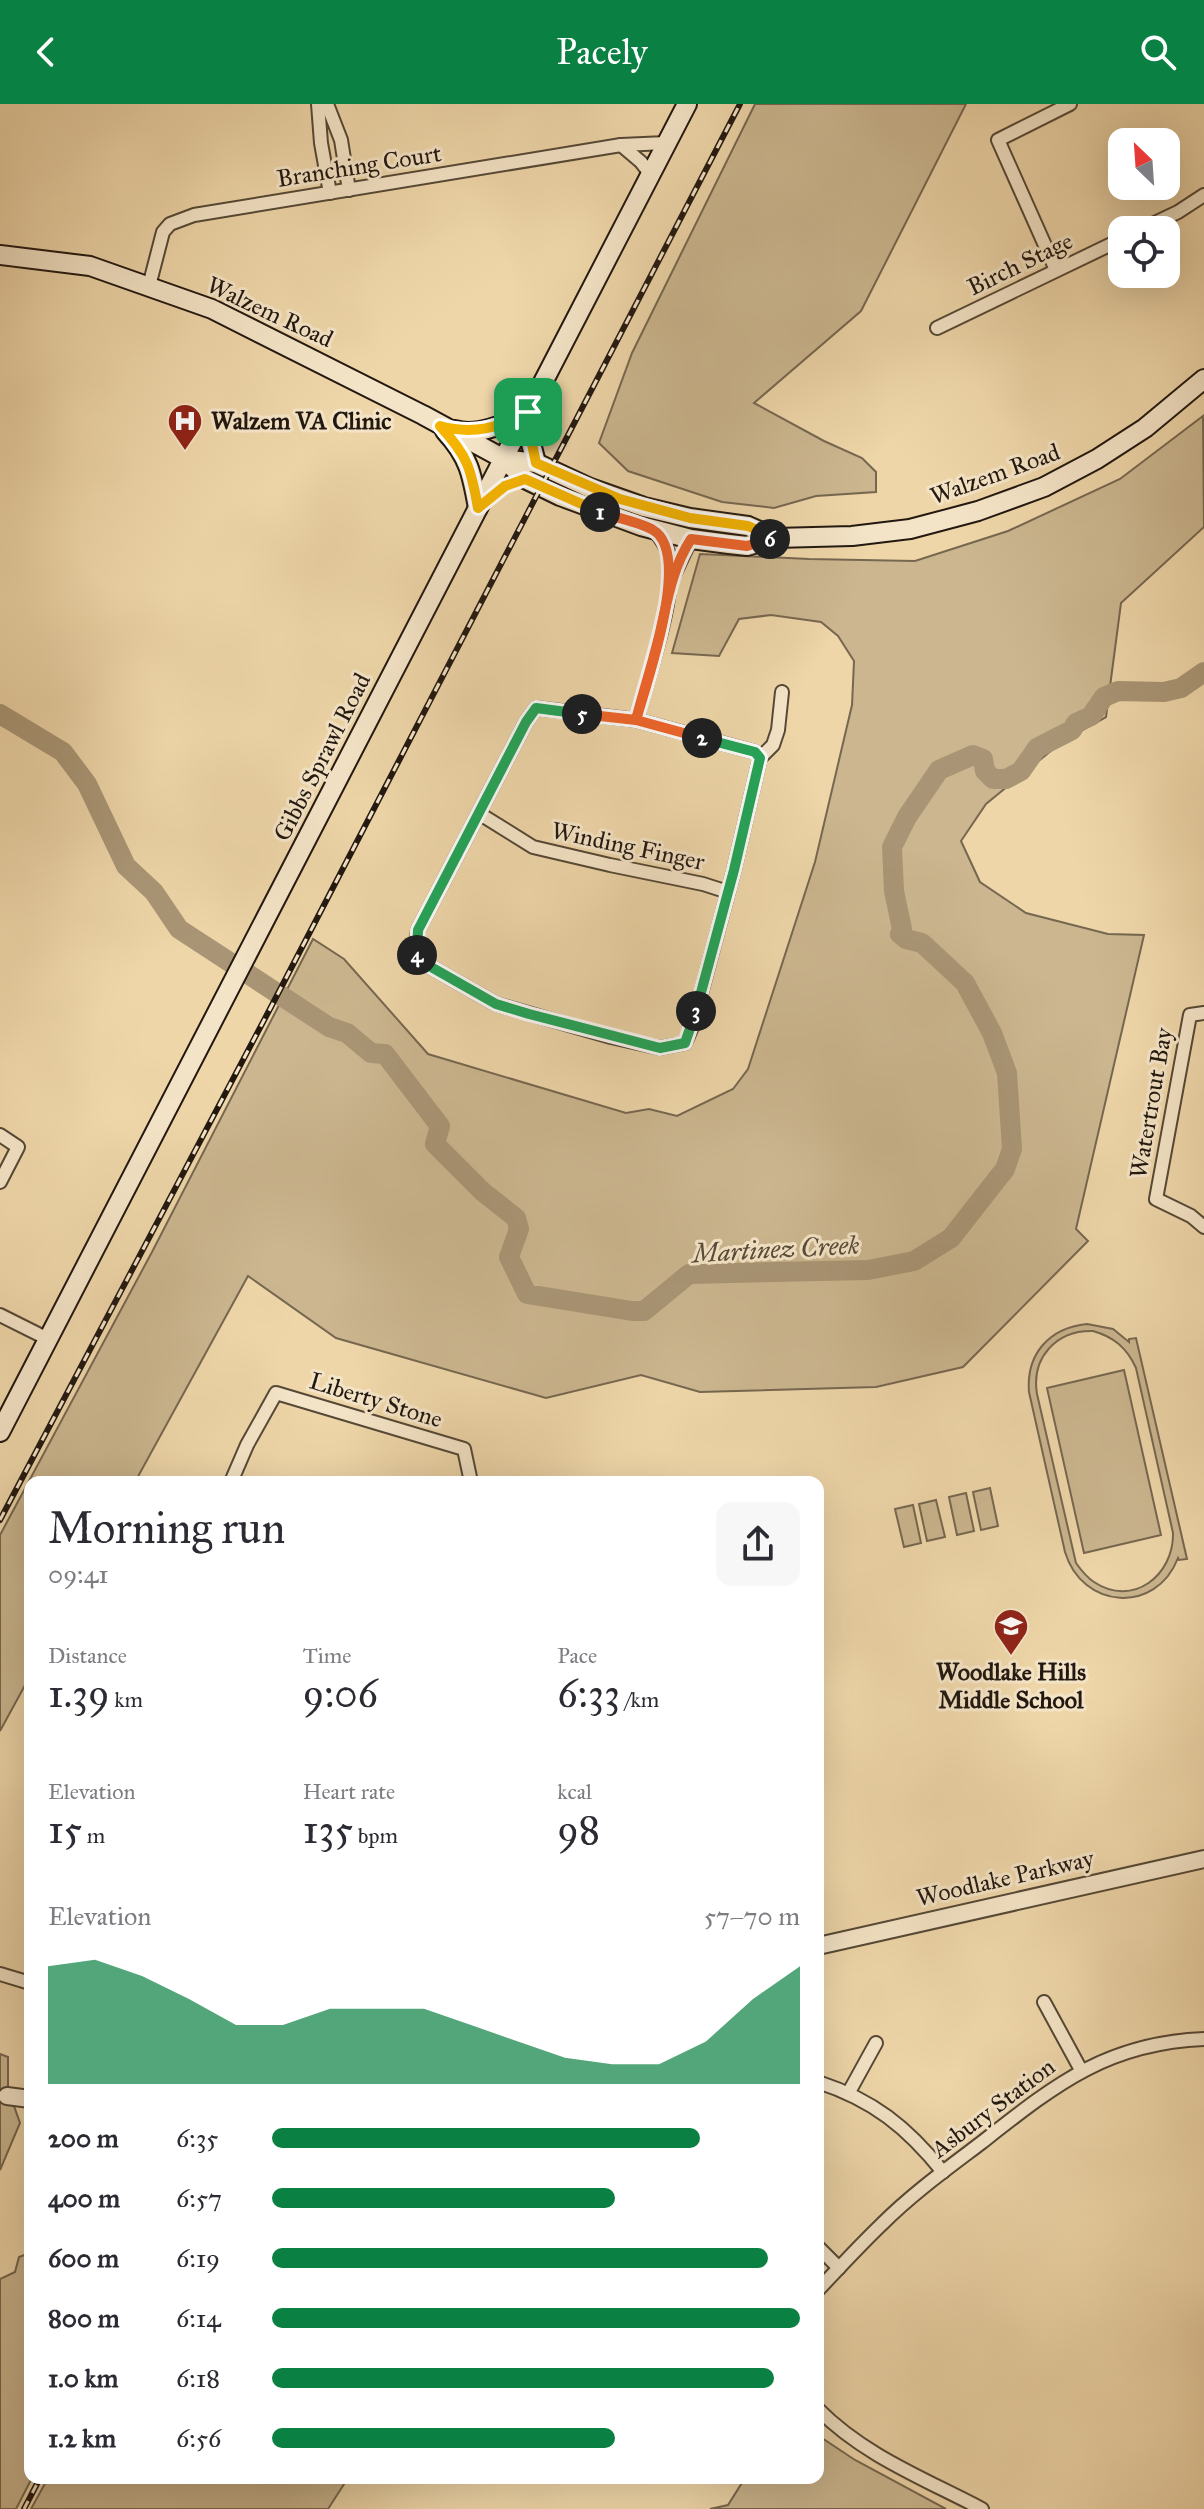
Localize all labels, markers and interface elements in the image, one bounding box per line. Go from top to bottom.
icon: back [24,30,68,74]
text: Pacely [556,30,648,74]
icon: search [1136,30,1180,74]
north arrow [1108,128,1180,200]
map controls [1108,128,1180,288]
street label: Branching Court [275,138,444,194]
button: locate [1108,216,1180,288]
street label: Birch Stage [962,226,1078,302]
street label: Walzem Road [202,270,338,354]
pin [494,378,562,446]
icon: arrive [506,390,550,434]
hospital icon: Walzem VA Clinic [166,402,204,452]
place label: Walzem VA Clinic [211,406,391,436]
street label: Walzem Road [926,437,1064,511]
pin: 1 [580,492,620,532]
text: 1 [596,498,604,525]
pin: 6 [750,519,790,559]
text: 6 [764,525,776,552]
street label: Gibbs Sprawl Road [267,668,377,846]
pin: 5 [562,694,602,734]
text: 5 [577,700,587,727]
pin: 2 [682,718,722,758]
text: 2 [697,724,707,751]
street label: Winding Finger [549,815,707,877]
pin: 4 [397,935,437,975]
text: 4 [411,941,423,968]
pin: 3 [676,991,716,1031]
text: 3 [692,997,700,1024]
street label: Watertrout Bay [1123,1025,1179,1181]
water label: Martinez Creek [689,1229,861,1270]
street label: Liberty Stone [306,1366,446,1434]
text: Morning run [48,1501,285,1555]
button: share [716,1502,800,1586]
text: 09:41 [48,1558,108,1590]
school or university icon: Woodlake Hills Middle School [992,1607,1030,1657]
text: Distance [48,1642,127,1669]
text: Time [303,1642,351,1669]
text: Pace [557,1642,597,1669]
place label: Woodlake Hills Middle School [936,1657,1086,1715]
text: 1.39 [48,1669,110,1718]
text: 9:06 [303,1669,378,1718]
text: 6:33 [557,1669,620,1718]
text: km [110,1686,143,1713]
text: /km [620,1686,659,1713]
text: Elevation [48,1778,135,1805]
text: Heart rate [303,1778,395,1805]
text: kcal [557,1778,592,1805]
text: 15 [48,1805,82,1854]
text: 135 [303,1805,353,1854]
text: 98 [557,1805,600,1854]
text: m [82,1822,105,1849]
text: bpm [353,1822,398,1849]
street label: Woodlake Parkway [913,1843,1097,1913]
text: Elevation [48,1900,151,1932]
text: 57–70 m [704,1900,800,1932]
street label: Asbury Station [924,2052,1061,2165]
text: 200 m [48,2122,119,2154]
text: 6:35 [176,2122,218,2154]
text: 400 m [48,2182,120,2214]
text: 6:57 [176,2182,222,2214]
text: 600 m [48,2242,119,2274]
text: 6:19 [176,2242,220,2274]
text: 800 m [48,2302,120,2334]
text: 6:14 [176,2302,221,2334]
text: 1.0 km [48,2362,118,2394]
text: 6:18 [176,2362,220,2394]
text: 1.2 km [48,2422,116,2454]
text: 6:56 [176,2422,221,2454]

